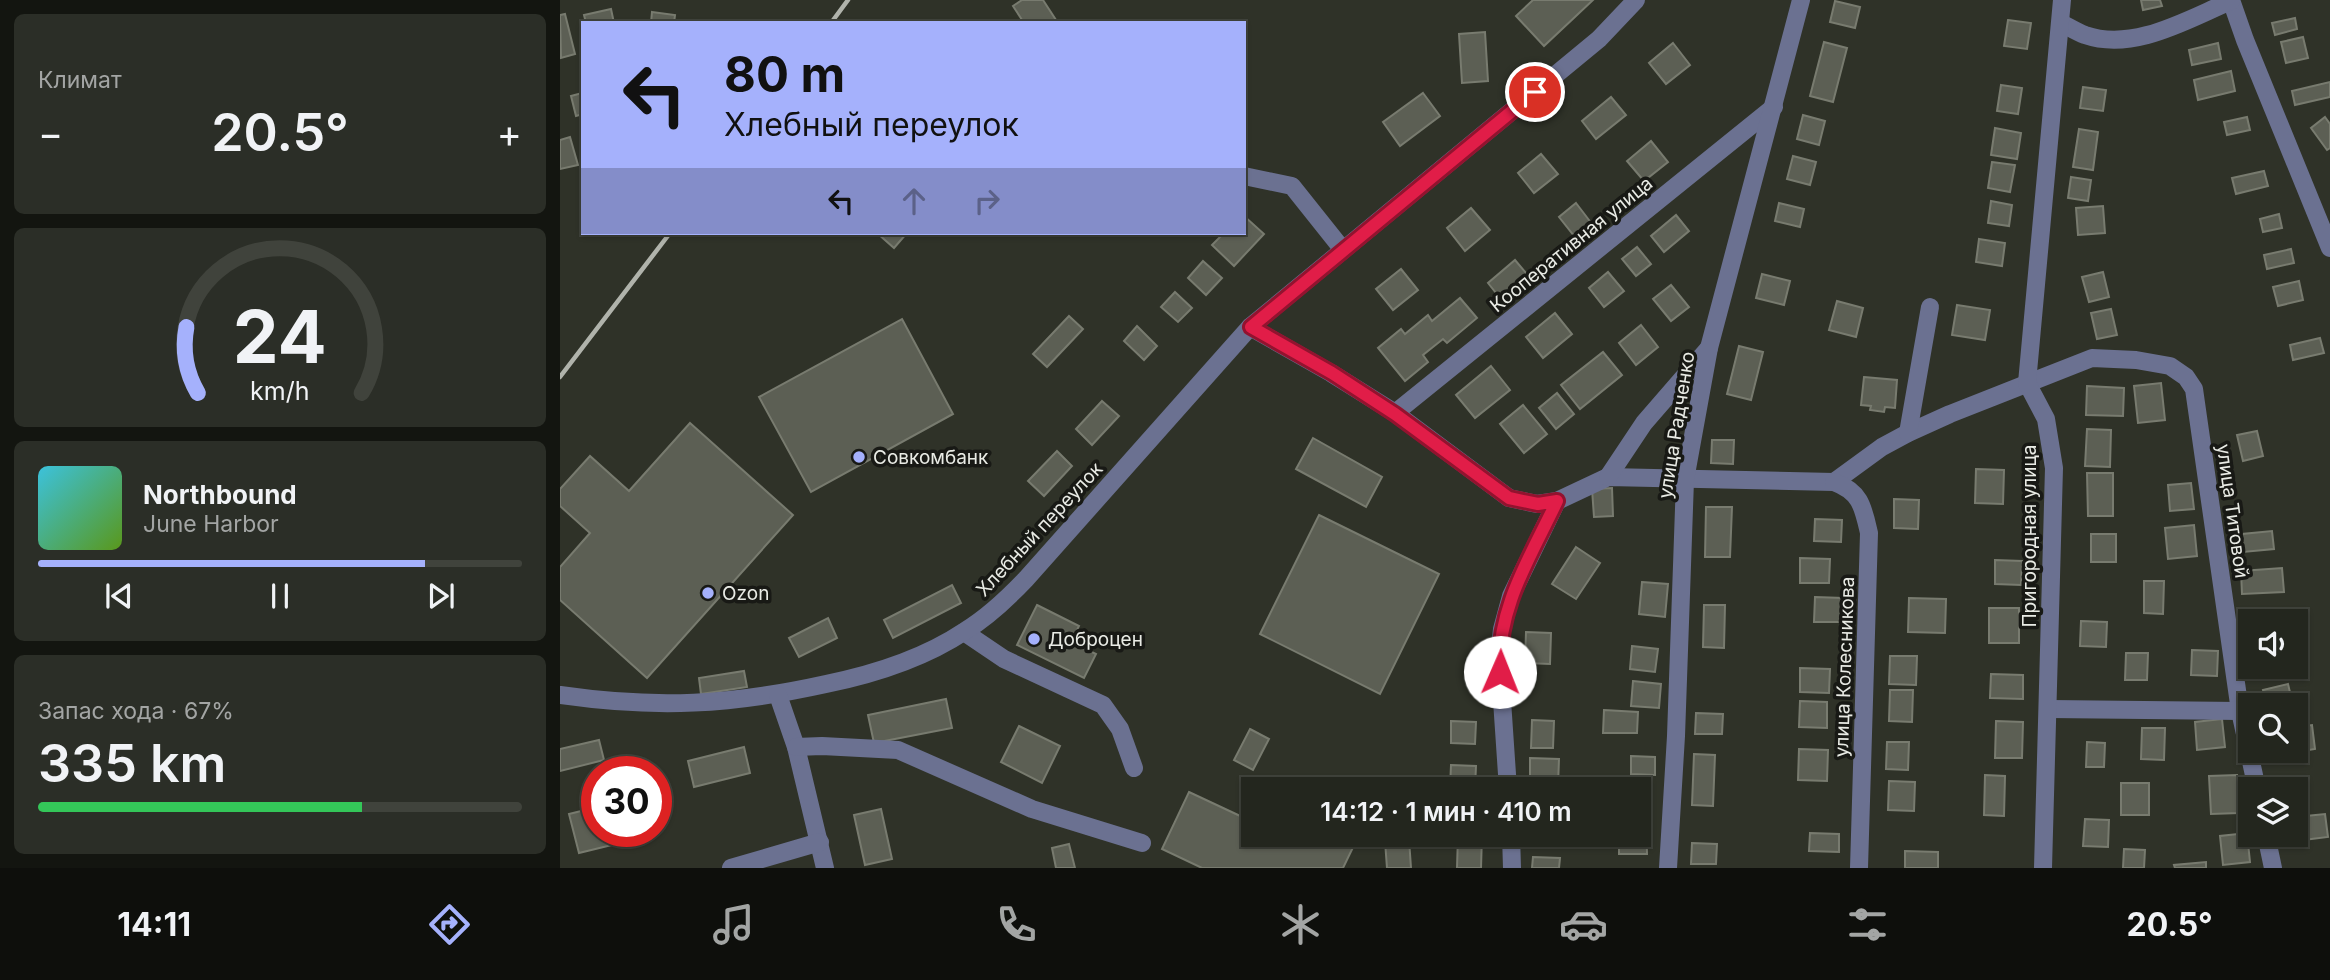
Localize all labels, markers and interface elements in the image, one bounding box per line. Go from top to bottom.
text: 80 m [724,45,845,104]
icon: left [609,49,700,140]
pin [1505,62,1565,122]
text: Климат [38,66,122,94]
icon: arrive [1516,73,1554,111]
text: 20.5° [211,101,349,164]
text: Хлебный переулок [724,105,1019,144]
text: − [38,110,63,156]
text: + [497,110,522,156]
street label: Кооперативная улица [1485,172,1657,317]
icon: left [822,182,860,220]
icon: ahead [895,182,933,220]
icon: right [968,182,1006,220]
text: 24 [233,293,327,382]
street label: улица Радченко [1654,350,1699,500]
text: km/h [250,376,310,406]
street label: улица Титовой [2212,443,2253,580]
street label: Пригородная улица [2018,444,2041,628]
place label: Совкомбанк [873,446,989,469]
marker: Совкомбанк [851,449,867,465]
street label: Хлебный переулок [971,457,1108,601]
text: Northbound [143,479,297,510]
text: June Harbor [143,510,279,538]
street label: улица Колесникова [1830,576,1859,758]
icon: previous [100,577,138,615]
icon: pause [261,577,299,615]
icon: next [422,577,460,615]
place label: Ozon [722,582,769,605]
marker: Ozon [700,585,716,601]
map controls [2238,609,2308,847]
button: sound [2238,609,2308,679]
place label: Доброцен [1048,628,1143,651]
marker: Доброцен [1026,631,1042,647]
position arrow [1463,635,1537,709]
button: search [2238,693,2308,763]
text: Запас хода · 67% [38,697,234,725]
text: 335 km [38,732,226,795]
speed limit sign: 30 [581,756,672,847]
button: layers [2238,777,2308,847]
text: 14:12 · 1 мин · 410 m [1320,796,1572,827]
icon: directions [425,900,474,949]
icon: music [709,900,758,949]
icon: phone [992,900,1041,949]
icon: climate [1276,900,1325,949]
icon: car [1559,900,1608,949]
icon: filters [1843,900,1892,949]
text: 14:11 [117,905,191,944]
text: 20.5° [2126,905,2213,944]

